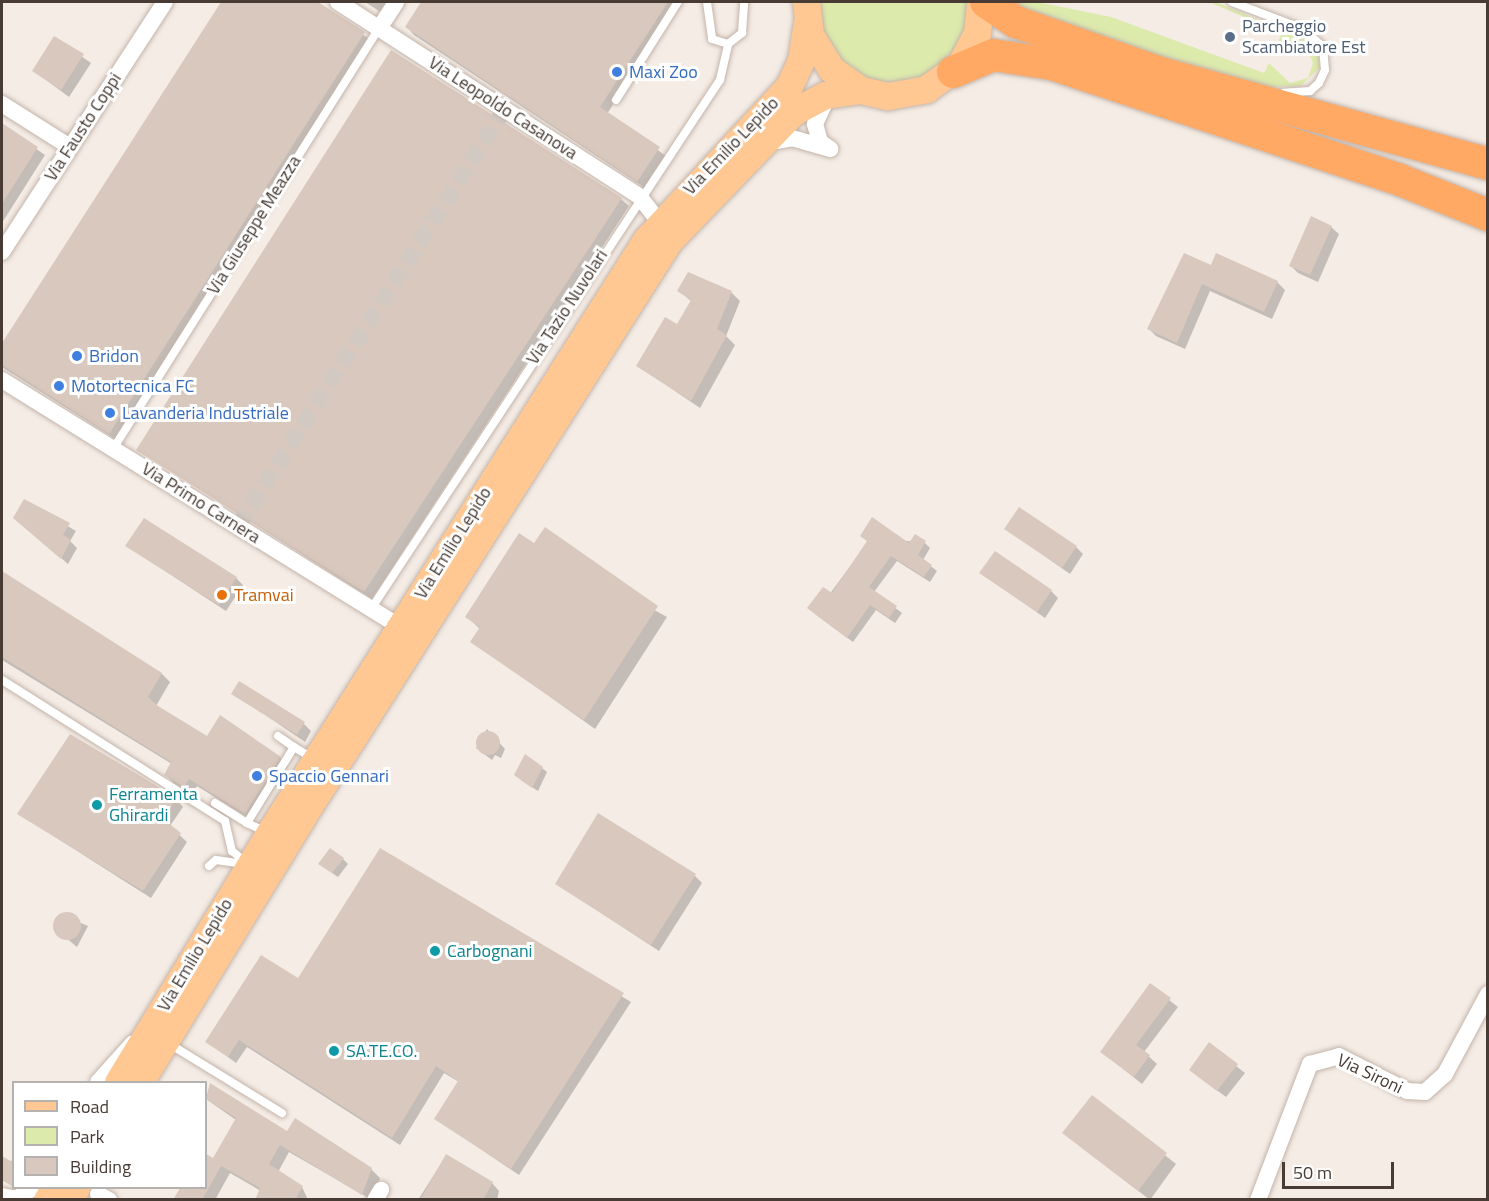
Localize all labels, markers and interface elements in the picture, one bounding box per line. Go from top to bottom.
place label: Parcheggio Scambiatore Est [1242,16,1366,58]
marker: Parcheggio Scambiatore Est [1223,30,1237,44]
street label: Via Leopoldo Casanova [424,52,582,164]
place label: Maxi Zoo [629,61,698,83]
marker: Maxi Zoo [610,65,624,79]
street label: Via Fausto Coppi [40,69,126,185]
street label: Via Emilio Lepido [679,92,783,200]
street label: Via Giuseppe Meazza [202,151,306,299]
street label: Via Tazio Nuvolari [522,245,612,369]
place label: Bridon [89,345,139,367]
marker: Bridon [70,349,84,363]
place label: Motortecnica FC [71,375,194,397]
marker: Motortecnica FC [52,379,66,393]
place label: Lavanderia Industriale [122,402,289,424]
marker: Lavanderia Industriale [103,406,117,420]
street label: Via Primo Carnera [138,458,264,548]
street label: Via Emilio Lepido [410,483,496,603]
place label: Tramvai [234,584,294,606]
marker: Tramvai [215,588,229,602]
place label: Spaccio Gennari [269,765,389,787]
marker: Spaccio Gennari [250,769,264,783]
place label: Ferramenta Ghirardi [109,784,198,826]
marker: Ferramenta Ghirardi [90,798,104,812]
street label: Via Emilio Lepido [153,895,237,1015]
place label: Carbognani [447,940,533,962]
marker: Carbognani [428,944,442,958]
place label: SA.TE.CO. [346,1040,417,1062]
marker: SA.TE.CO. [327,1044,341,1058]
street label: Via Sironi [1334,1049,1406,1099]
legend [12,1081,207,1189]
text: Road [70,1093,109,1120]
text: Park [70,1123,104,1150]
scale bar [1285,1150,1398,1188]
text: Building [70,1153,131,1180]
text: 50 m [1293,1159,1332,1186]

